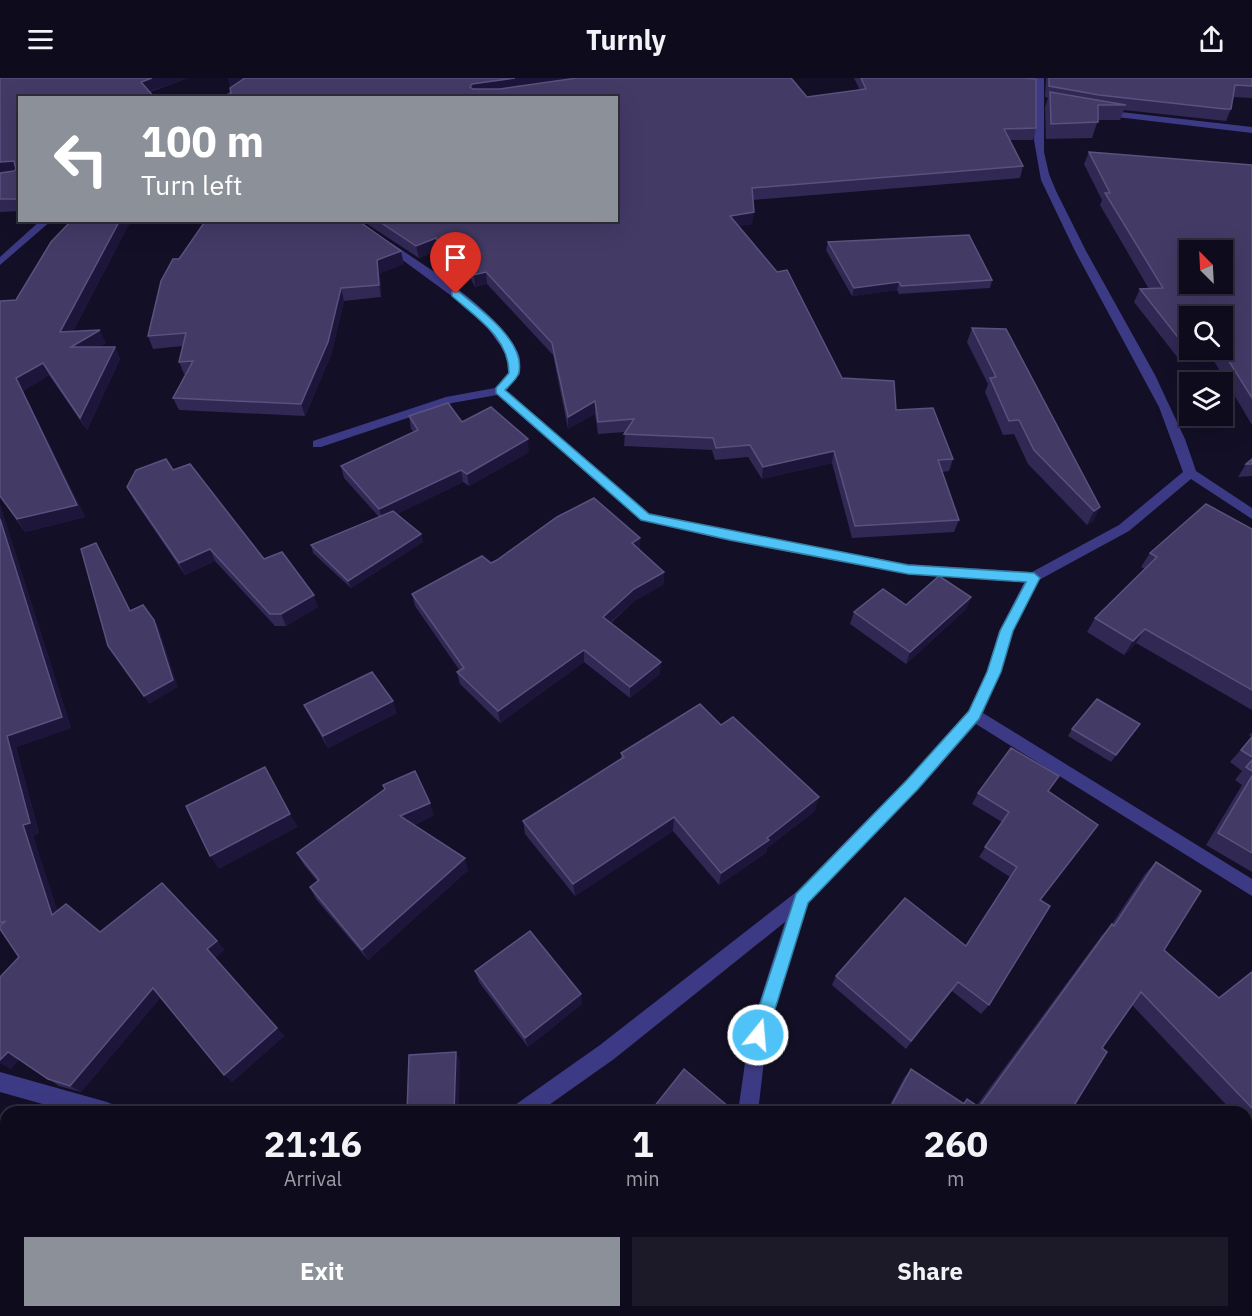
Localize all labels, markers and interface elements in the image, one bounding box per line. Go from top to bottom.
text: Turnly [586,22,666,57]
icon: menu [24,23,57,56]
icon: share [1195,23,1228,56]
text: 100 m [141,114,264,169]
icon: left [42,120,120,198]
text: Turn left [141,167,242,202]
pin [430,232,481,294]
north arrow [1179,240,1233,294]
map controls [1179,240,1233,426]
icon: arrive [439,241,472,274]
button: search [1179,306,1233,360]
button: layers [1179,372,1233,426]
position arrow [726,1003,790,1067]
text: 21:16 [264,1120,362,1167]
text: 1 [632,1120,654,1167]
text: 260 [923,1120,988,1167]
text: Arrival [284,1165,342,1192]
text: min [626,1165,660,1192]
text: m [947,1165,965,1192]
button: Exit [24,1237,620,1306]
button: Share [632,1237,1228,1306]

